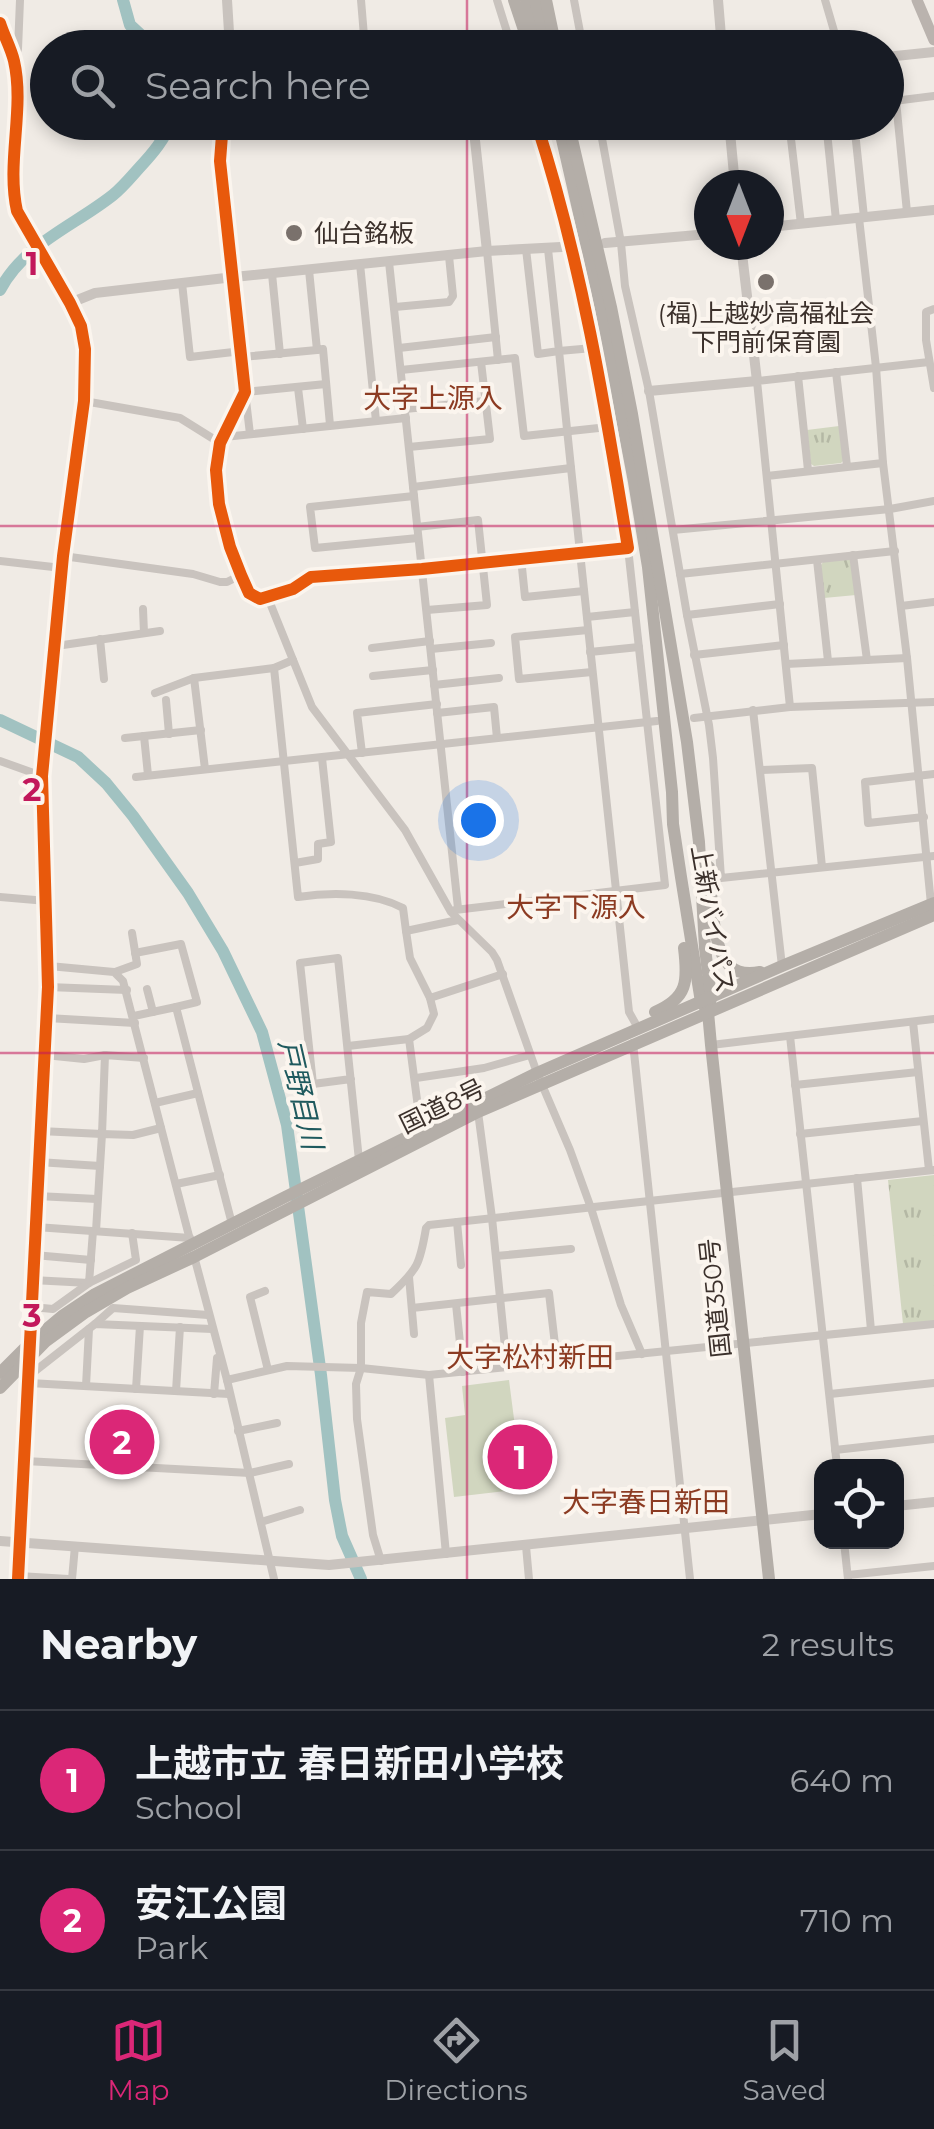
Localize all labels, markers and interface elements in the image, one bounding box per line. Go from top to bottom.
search box [30,30,904,140]
icon: search [65,58,120,113]
text: Search here [145,62,371,109]
north arrow [694,170,784,260]
place label: 仙台銘板 [314,218,414,248]
marker: 仙台銘板 [283,222,305,244]
text: 1 [26,244,38,283]
marker: (福)上越妙高福祉会 下門前保育園 [755,271,777,293]
place label: (福)上越妙高福祉会 下門前保育園 [658,298,874,357]
district label: 大字上源入 [363,381,503,415]
text: 2 [23,770,41,809]
your location [453,795,504,846]
street label: 上新バイパス [685,843,741,995]
district label: 大字下源入 [506,890,646,924]
water label: 戸野目川 [272,1036,331,1155]
street label: 国道8号 [395,1073,489,1139]
street label: 国道350号 [694,1237,736,1359]
text: 3 [22,1296,41,1335]
district label: 大字松村新田 [446,1340,614,1374]
pin: 2 [90,1404,154,1480]
pin: 1 [488,1420,552,1494]
map controls [814,1459,904,1549]
button: locate [814,1459,904,1549]
district label: 大字春日新田 [562,1485,730,1519]
text: Nearby [40,1618,197,1670]
text: 2 results [762,1625,894,1664]
text: 上越市立 春日新田小学校 [135,1740,564,1787]
text: 1 [66,1761,79,1800]
text: 640 m [790,1761,894,1800]
text: School [135,1788,243,1827]
text: 安江公園 [135,1880,287,1927]
text: 2 [63,1901,82,1940]
text: 710 m [800,1901,894,1940]
text: Park [135,1928,208,1967]
tab: Map [107,2013,170,2107]
tab: Directions [384,2013,528,2107]
tab: Saved [742,2013,827,2107]

